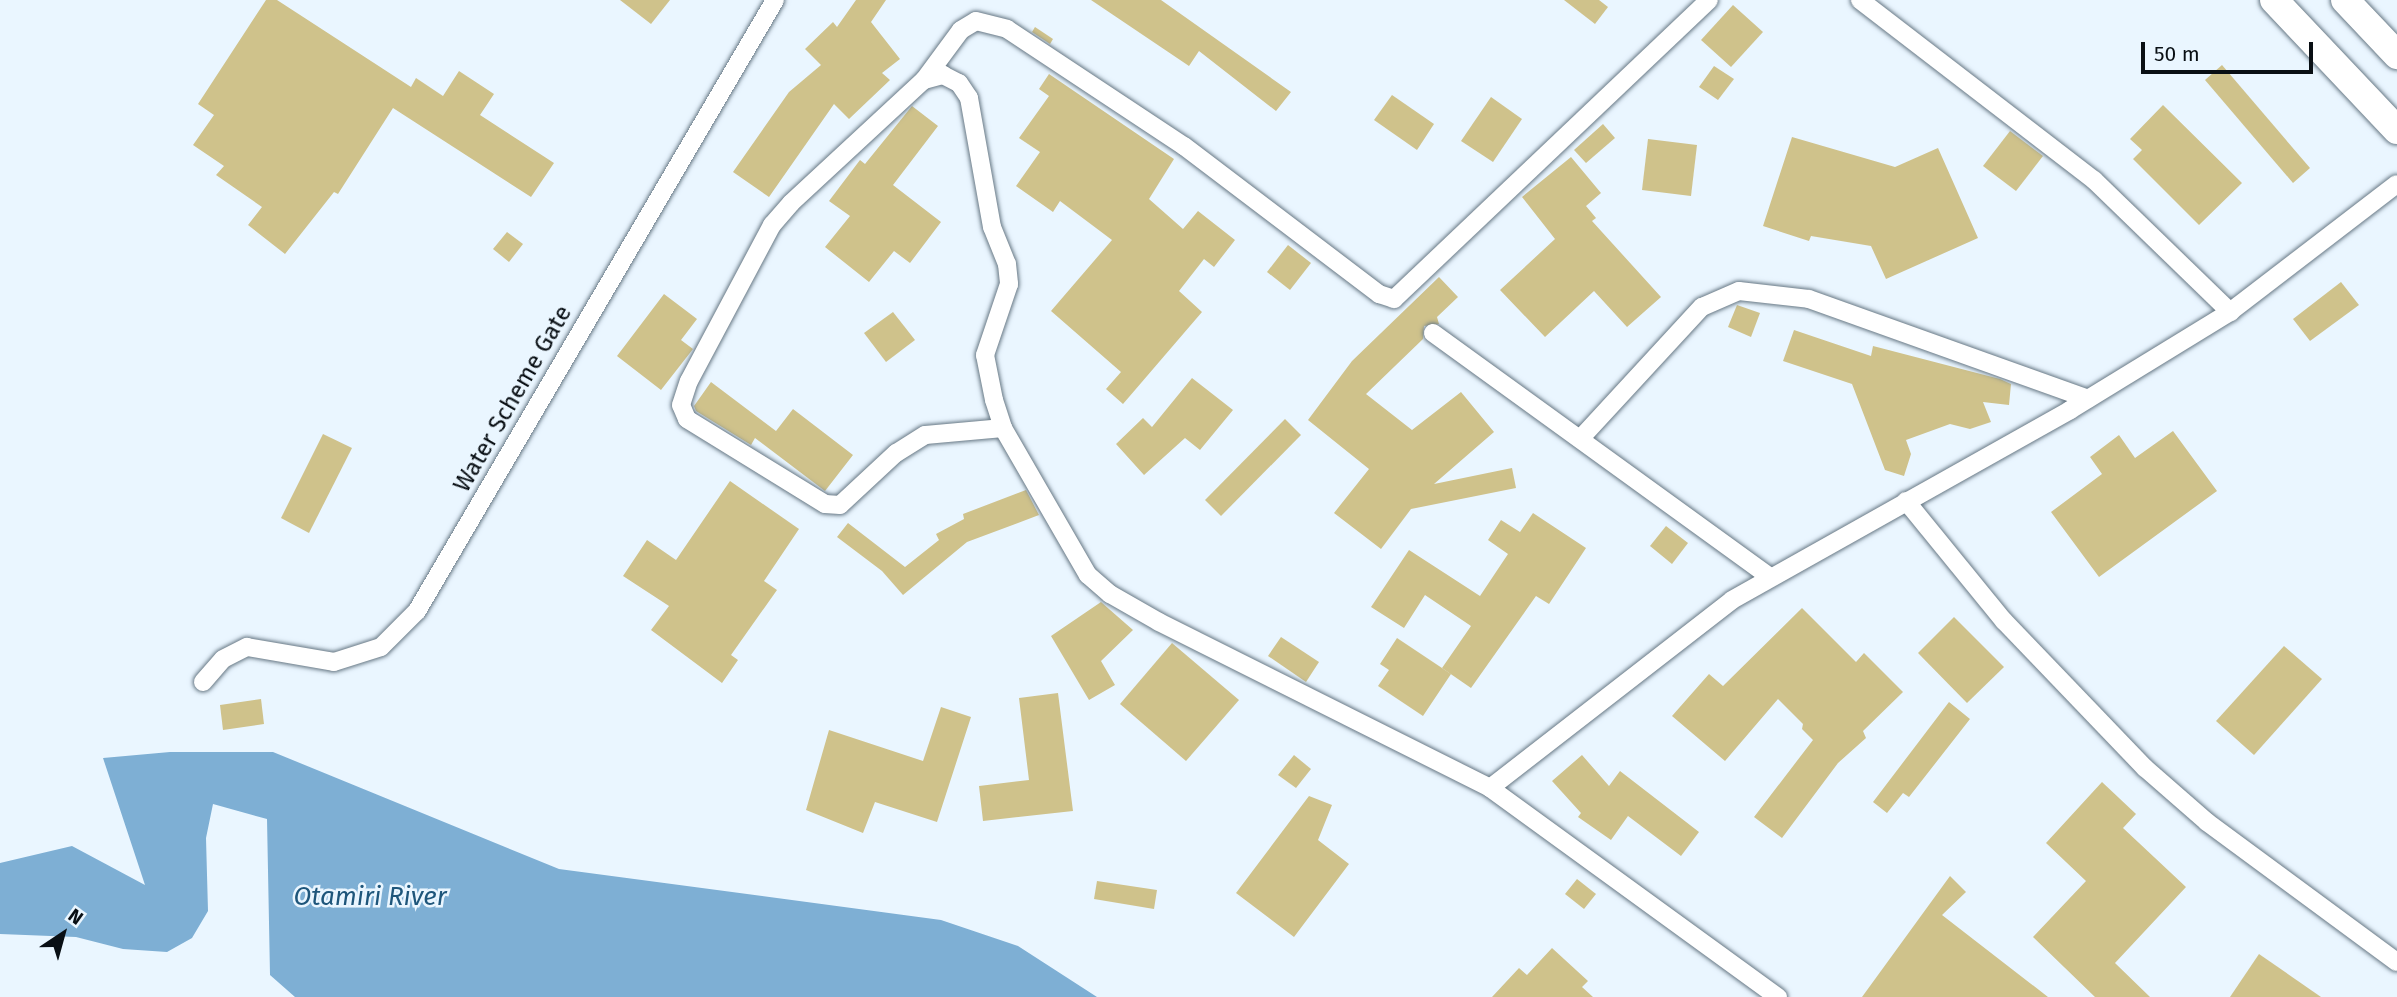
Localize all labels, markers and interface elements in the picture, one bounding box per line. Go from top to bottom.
scale bar [2145,28,2316,72]
text: 50 m [2154,41,2200,67]
street label: Water Scheme Gate [448,301,578,497]
water label: Otamiri River [293,881,447,913]
north arrow [28,899,98,969]
text: N [64,904,87,930]

